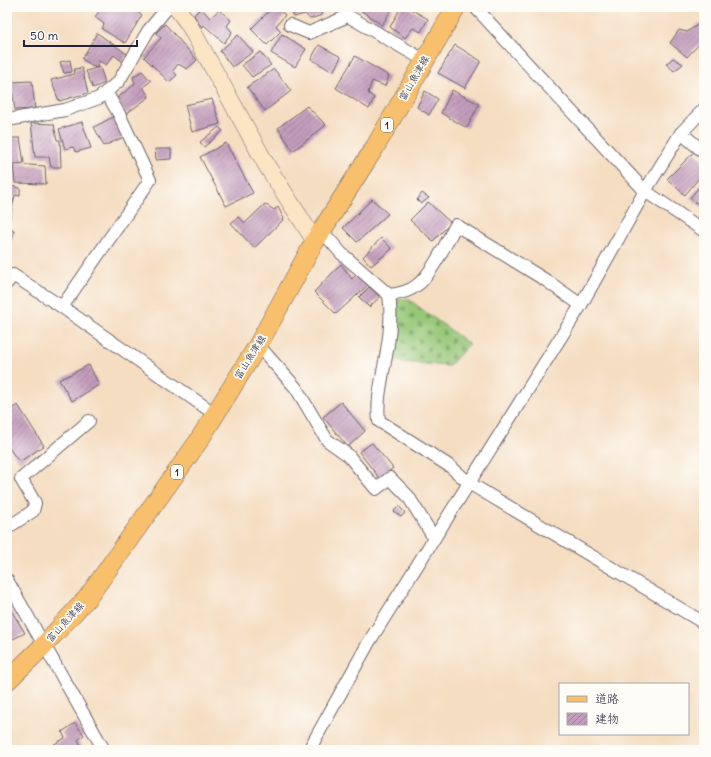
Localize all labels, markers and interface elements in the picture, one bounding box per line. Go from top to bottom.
scale bar [24,22,137,48]
text: 50 m [30,28,59,43]
street label: 富山魚津線 [396,53,432,103]
road number: 1 [381,118,393,132]
street label: 富山魚津線 [231,332,269,382]
road number: 1 [171,465,183,479]
street label: 富山魚津線 [43,599,87,645]
legend [559,683,689,735]
text: 道路 [595,691,619,706]
text: 建物 [595,711,619,726]

